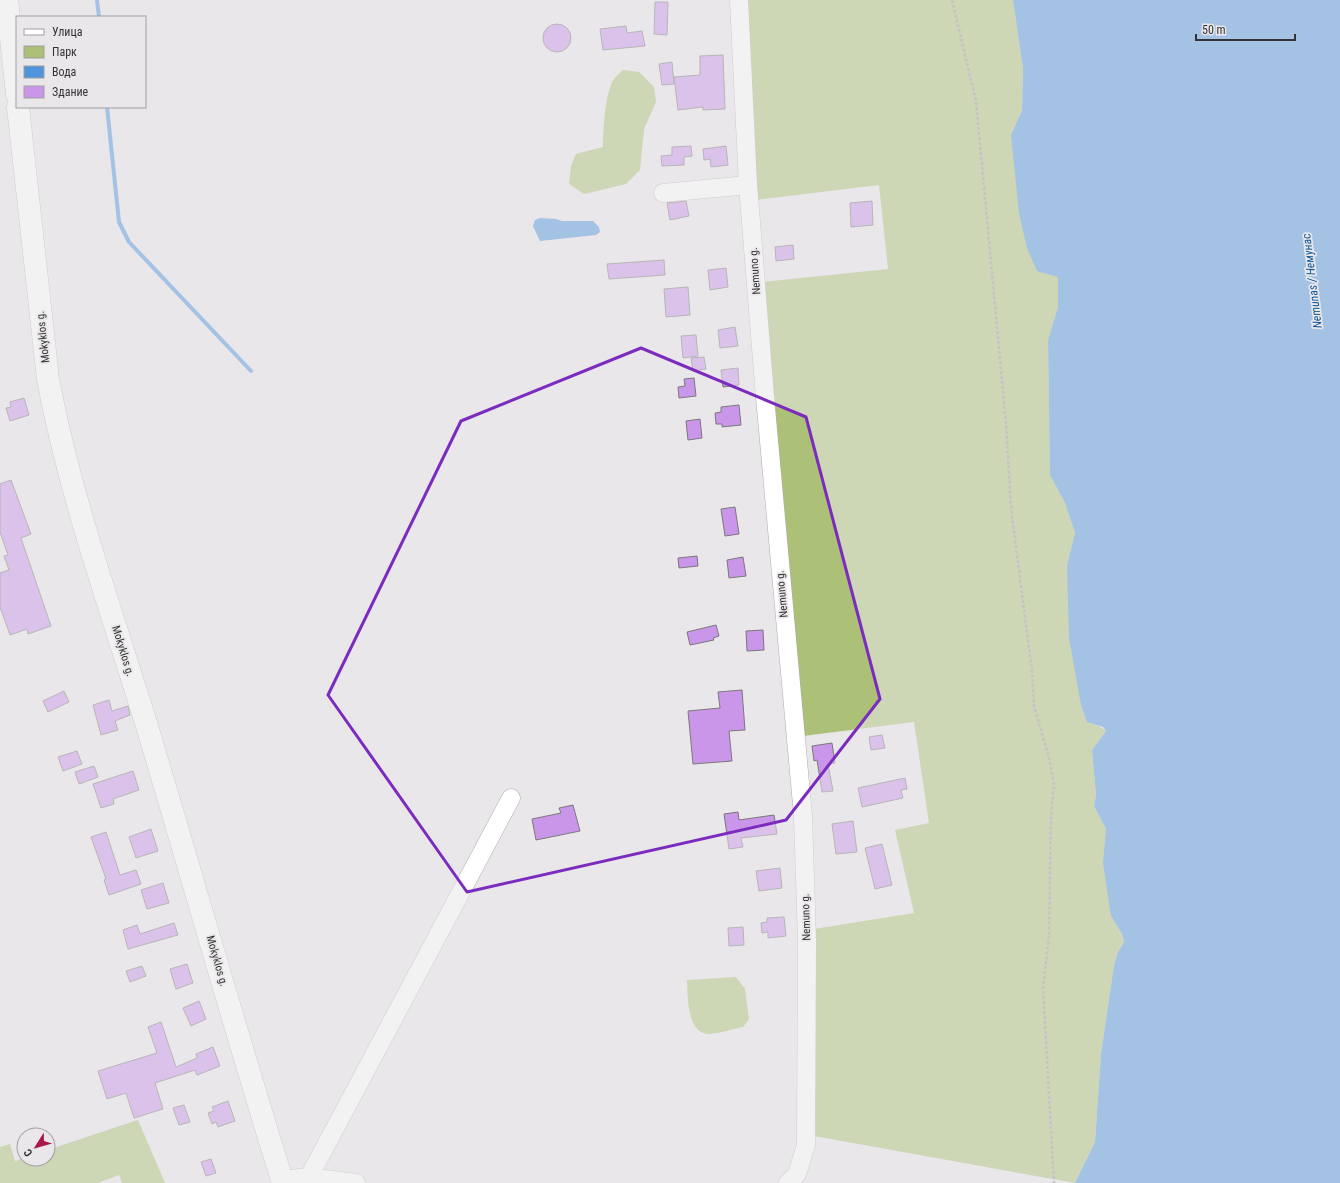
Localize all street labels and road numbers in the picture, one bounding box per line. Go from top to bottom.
street label: Nemuno g. [747,247,763,295]
street label: Mokyklos g. [34,310,52,364]
street label: Nemuno g. [773,570,791,618]
street label: Mokyklos g. [109,624,137,678]
street label: Nemuno g. [799,893,813,941]
street label: Mokyklos g. [204,934,230,988]

